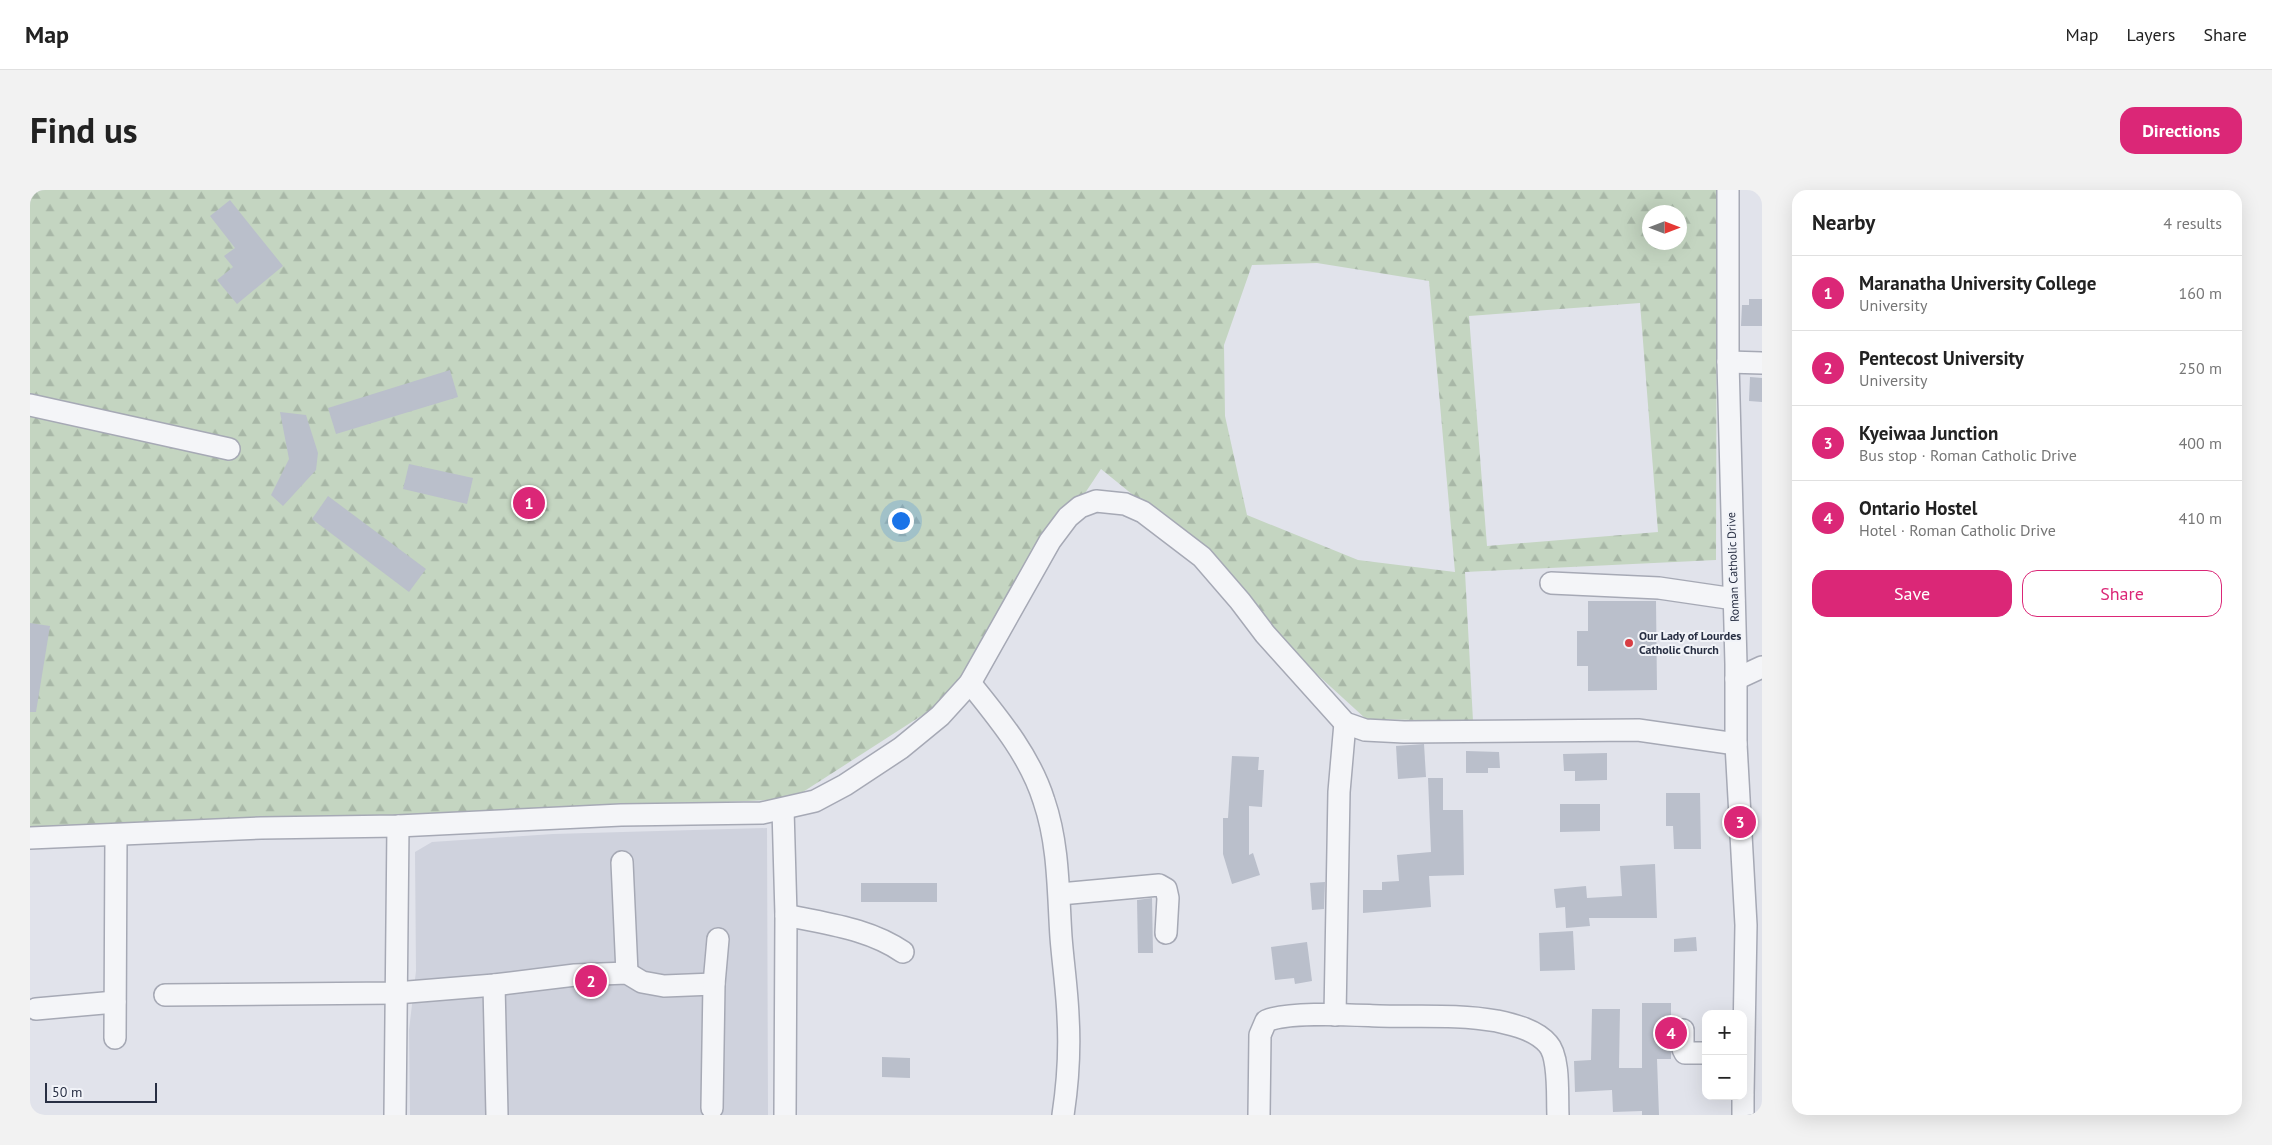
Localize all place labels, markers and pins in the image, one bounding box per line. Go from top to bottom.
pin: 1 [513,484,545,522]
place label: Our Lady of Lourdes Catholic Church [1639,628,1741,657]
marker: Our Lady of Lourdes Catholic Church [1623,637,1635,649]
pin: 3 [1724,803,1756,841]
pin: 2 [575,962,607,1000]
pin: 4 [1655,1014,1687,1052]

